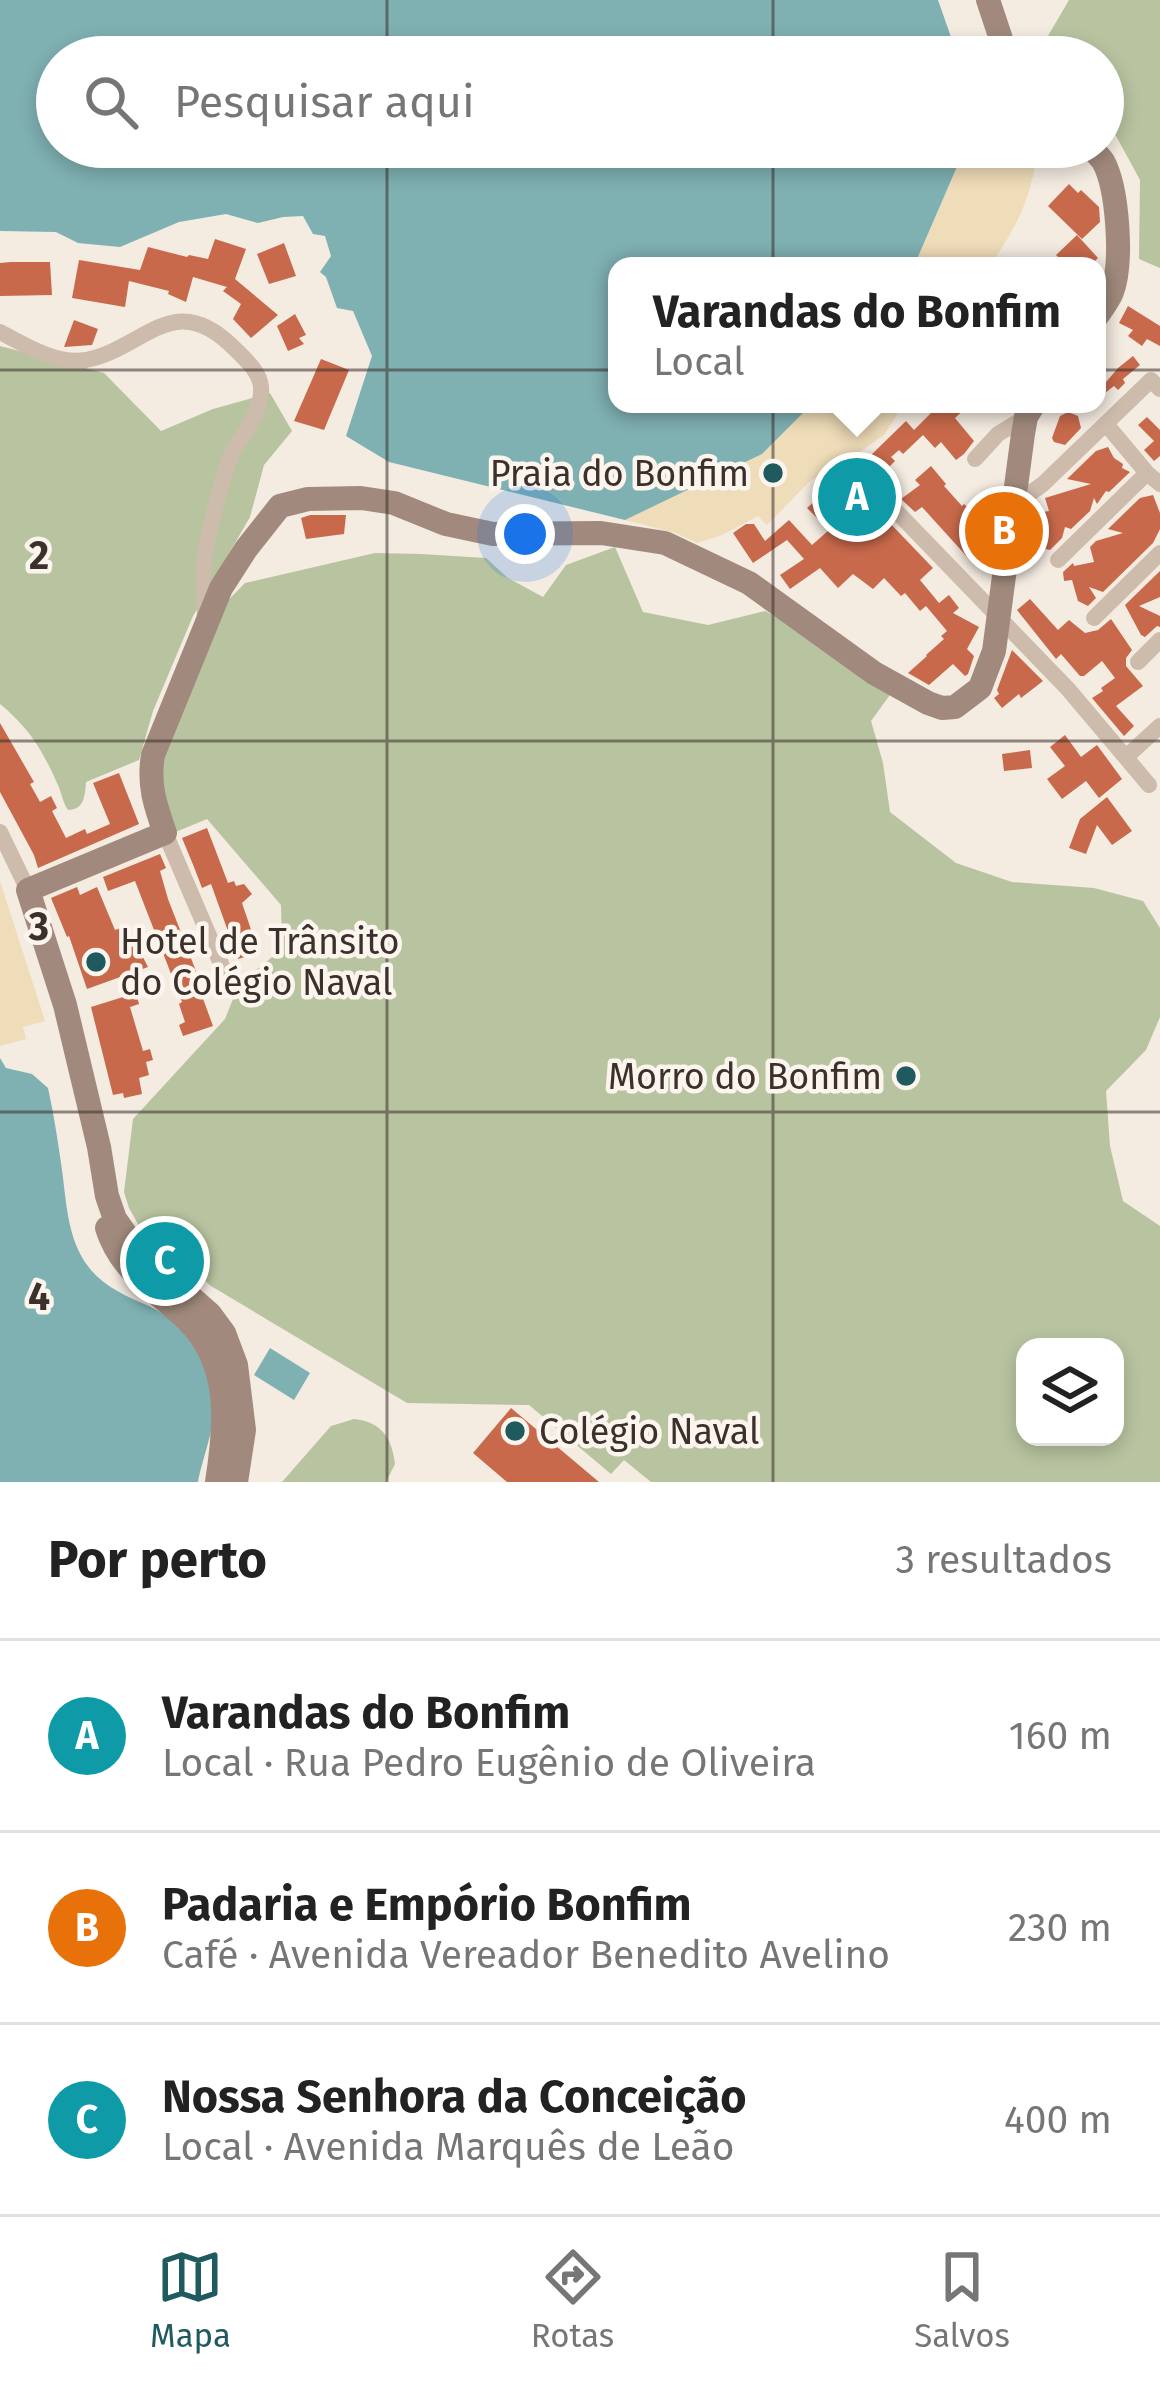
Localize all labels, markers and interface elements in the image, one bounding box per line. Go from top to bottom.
search box [36,36,1124,168]
icon: search [78,69,144,135]
text: Pesquisar aqui [174,75,475,129]
popup [608,257,1106,413]
text: Varandas do Bonfim [653,285,1061,339]
text: Local [653,339,745,385]
place label: Praia do Bonfim [490,452,749,496]
pin: A [818,452,896,542]
marker: Praia do Bonfim [760,460,786,486]
pin: B [965,486,1043,576]
your location [495,504,555,564]
text: 2 [29,533,49,579]
text: 3 [28,904,49,950]
place label: Hotel de Trânsito do Colégio Naval [120,920,400,1005]
marker: Hotel de Trânsito do Colégio Naval [83,949,109,975]
place label: Morro do Bonfim [608,1055,882,1099]
marker: Morro do Bonfim [893,1063,919,1089]
pin: C [126,1216,204,1306]
text: 4 [28,1274,50,1320]
map controls [1016,1338,1124,1446]
button: layers [1016,1338,1124,1446]
place label: Colégio Naval [539,1410,759,1454]
marker: Colégio Naval [502,1418,528,1444]
text: Por perto [48,1529,267,1591]
text: 3 resultados [895,1537,1112,1583]
text: Varandas do Bonfim [162,1686,570,1740]
text: A [75,1713,99,1759]
text: 160 m [1009,1713,1112,1759]
text: Local · Rua Pedro Eugênio de Oliveira [162,1740,816,1786]
text: Padaria e Empório Bonfim [162,1878,692,1932]
text: B [75,1905,99,1951]
text: 230 m [1008,1905,1112,1951]
text: Café · Avenida Vereador Benedito Avelino [162,1932,890,1978]
text: Nossa Senhora da Conceição [162,2070,747,2124]
text: C [76,2097,98,2143]
text: 400 m [1004,2097,1112,2143]
text: Local · Avenida Marquês de Leão [162,2124,735,2170]
tab: Mapa [150,2244,231,2356]
tab: Rotas [531,2244,614,2356]
tab: Salvos [914,2244,1010,2356]

